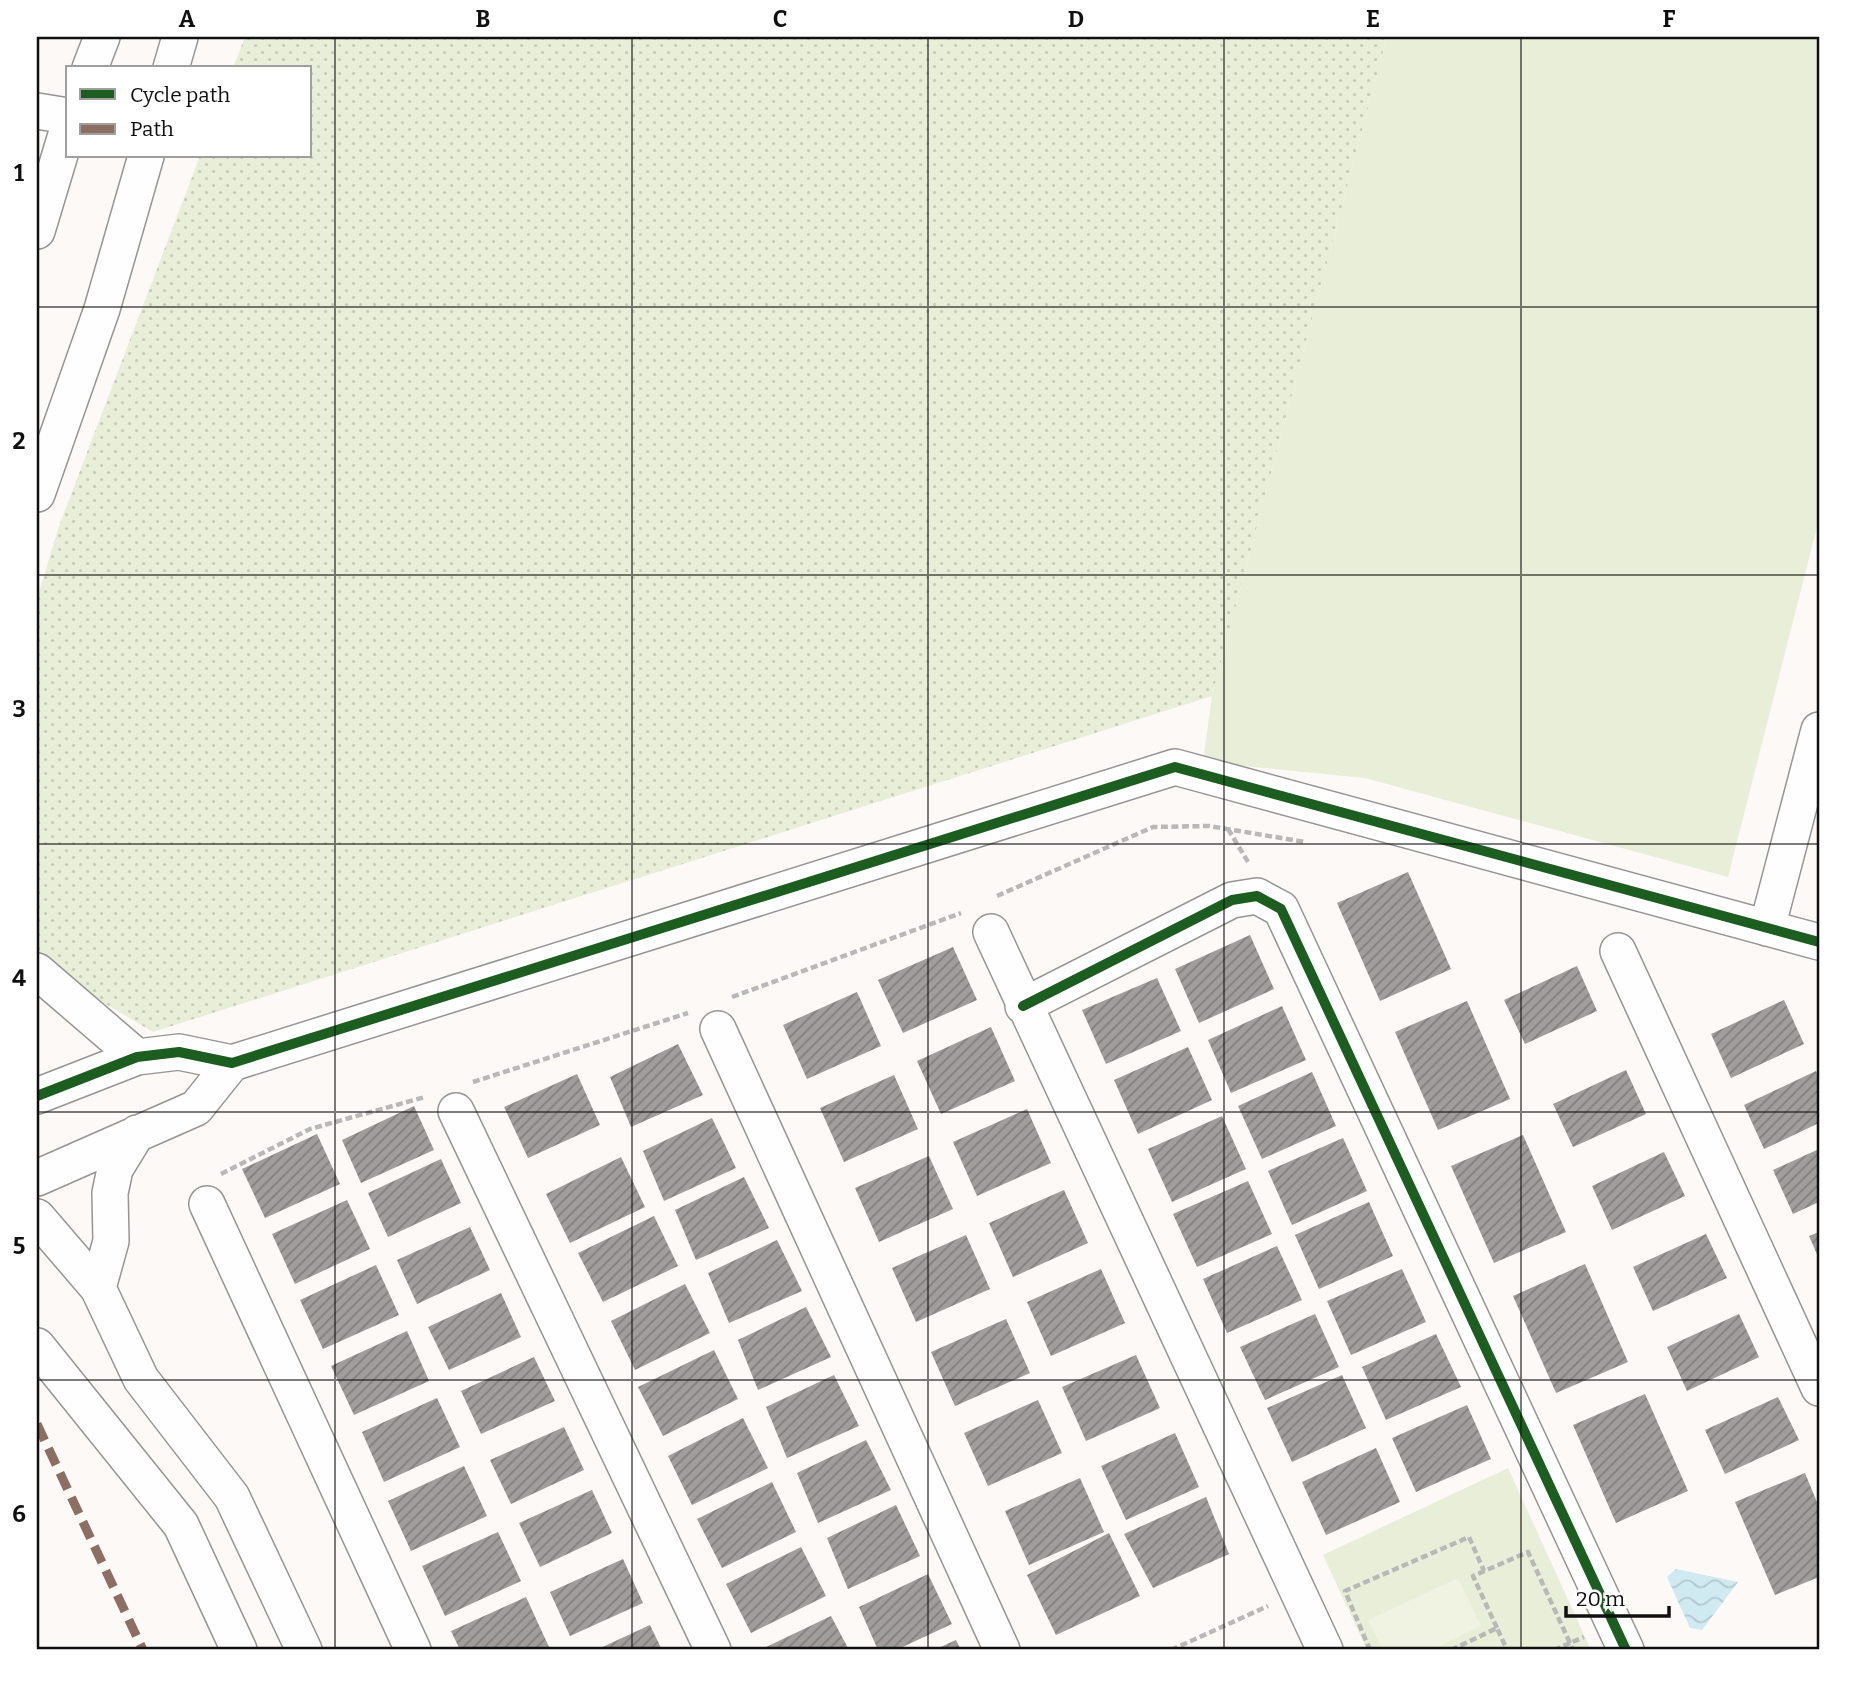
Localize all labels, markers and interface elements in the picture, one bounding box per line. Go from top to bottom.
text: A [179,5,196,33]
text: B [476,5,490,33]
text: C [773,5,787,33]
text: D [1068,5,1084,33]
text: E [1366,5,1380,33]
text: F [1663,5,1676,33]
legend [66,66,312,158]
text: Cycle path [130,82,230,108]
text: Path [130,116,174,142]
text: 1 [14,159,24,187]
text: 2 [13,427,26,455]
text: 3 [12,695,26,723]
text: 4 [12,964,26,992]
text: 5 [13,1232,25,1260]
text: 6 [12,1500,26,1528]
scale bar [1566,1575,1669,1619]
text: 20 m [1576,1586,1625,1612]

